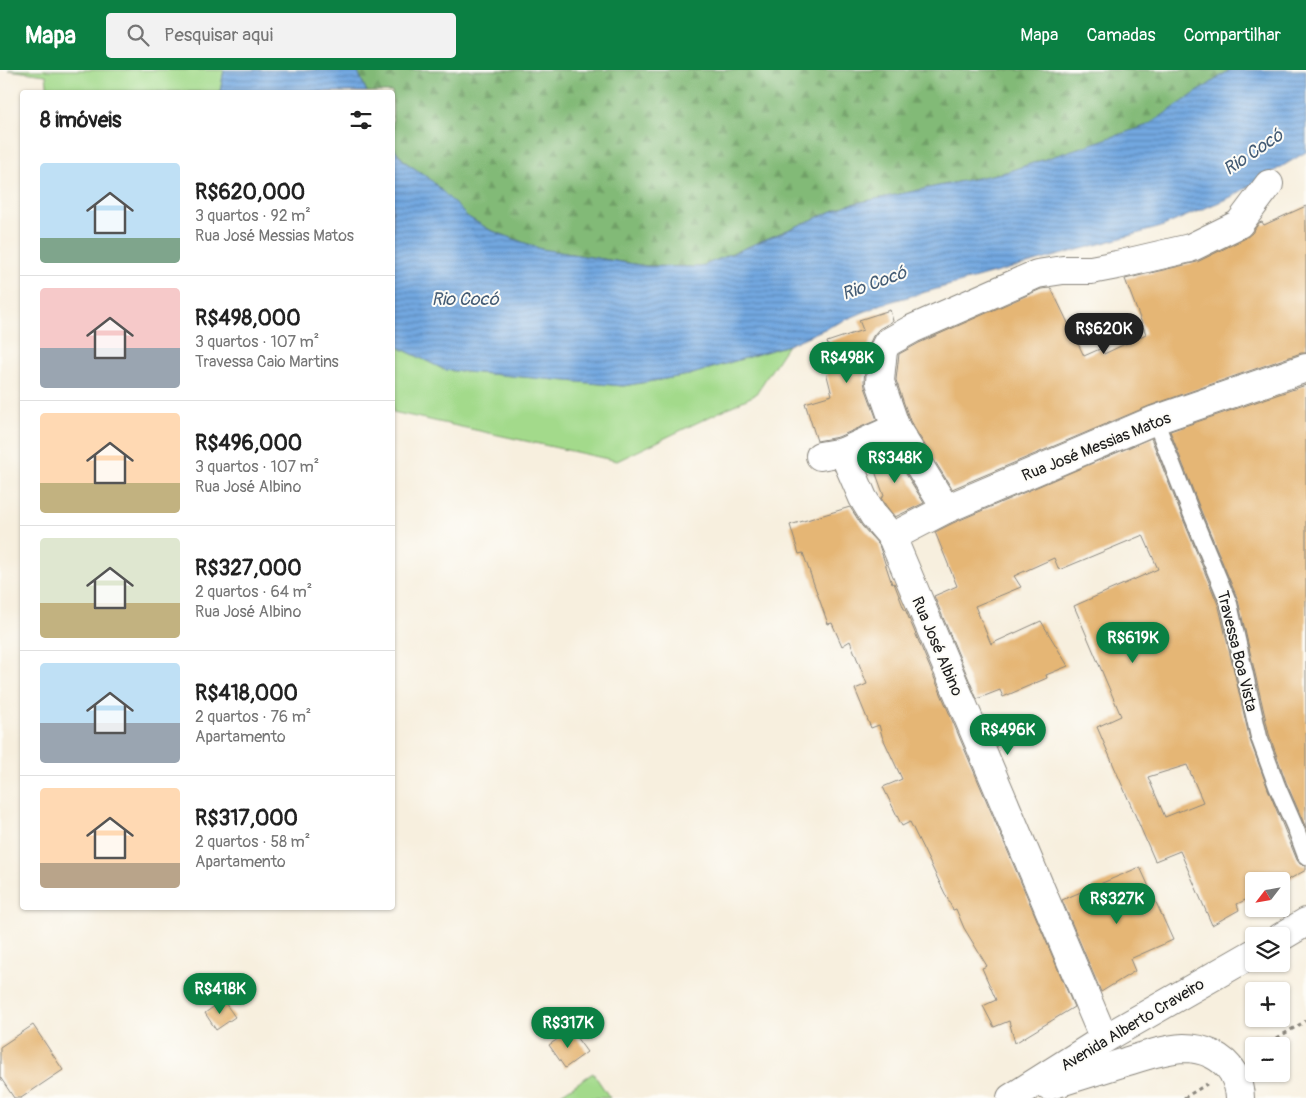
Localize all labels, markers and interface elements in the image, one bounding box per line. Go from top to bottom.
search box [106,13,456,58]
text: Mapa [25,21,76,50]
icon: search [124,21,152,49]
text: Pesquisar aqui [164,23,273,47]
text: Mapa [1020,24,1058,47]
text: Camadas [1086,24,1156,47]
text: Compartilhar [1184,24,1281,47]
icon: filters [347,106,375,134]
text: 8 imóveis [40,107,121,134]
water label: Rio Cocó [1219,124,1288,181]
text: R$620,000 [195,179,305,206]
icon: home [80,183,140,243]
text: 3 quartos · 92 m² [195,206,311,226]
text: Rua José Messias Matos [195,226,354,246]
water label: Rio Cocó [839,261,911,306]
water label: Rio Cocó [432,288,500,311]
text: R$498,000 [195,305,300,332]
icon: home [80,308,140,368]
pin: R$620K [1063,312,1145,355]
text: R$620K [1076,319,1132,339]
text: 3 quartos · 107 m² [195,332,319,352]
pin: R$498K [806,342,888,384]
text: R$498K [820,348,874,368]
text: Travessa Caio Martins [195,352,339,372]
street label: Rua José Messias Matos [1019,408,1174,486]
text: R$496,000 [195,430,302,457]
icon: home [80,433,140,493]
pin: R$348K [854,442,936,484]
text: R$348K [868,448,922,468]
text: 3 quartos · 107 m² [195,457,319,477]
text: Rua José Albino [195,477,301,497]
text: R$327,000 [195,555,301,582]
icon: home [80,558,140,618]
text: 2 quartos · 64 m² [195,582,312,602]
street label: Travessa Boa Vista [1212,589,1262,714]
street label: Rua José Albino [907,594,967,700]
text: Rua José Albino [195,602,301,622]
pin: R$619K [1092,622,1174,664]
text: R$619K [1107,628,1159,648]
text: R$418,000 [195,680,298,707]
icon: home [80,683,140,743]
text: 2 quartos · 76 m² [195,707,311,727]
pin: R$496K [967,714,1049,756]
text: R$496K [981,720,1035,740]
text: Apartamento [195,727,286,747]
text: R$317,000 [195,805,298,832]
icon: home [80,808,140,868]
text: 2 quartos · 58 m² [195,832,310,852]
text: Apartamento [195,852,286,872]
north arrow [1245,872,1290,918]
map controls [1245,872,1290,1082]
pin: R$327K [1076,882,1158,925]
text: R$327K [1090,889,1144,909]
button: layers [1245,927,1290,972]
pin: R$418K [179,972,261,1015]
street label: Avenida Alberto Craveiro [1057,974,1208,1076]
text: R$418K [194,979,246,999]
button: + [1245,982,1290,1027]
pin: R$317K [527,1006,609,1049]
text: R$317K [542,1013,594,1033]
button: − [1245,1037,1290,1082]

